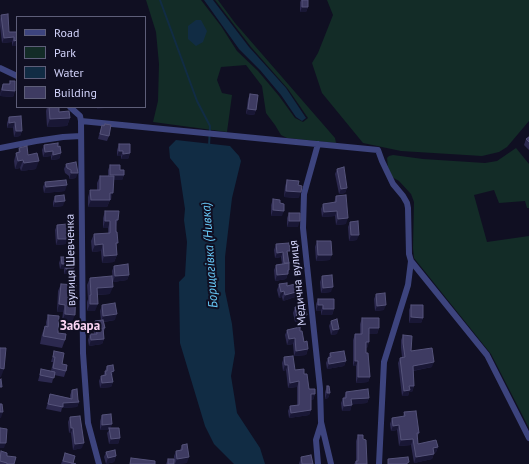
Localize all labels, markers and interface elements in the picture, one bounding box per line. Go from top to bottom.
legend [16,16,146,108]
text: Road [54,25,79,40]
text: Park [54,45,76,60]
text: Water [54,65,84,80]
text: Building [54,85,97,100]
water label: Борщагівка (Нивка) [199,202,221,308]
street label: вулиця Шевченка [63,214,79,306]
street label: Медична вулиця [286,239,310,327]
district label: Забара [60,318,100,334]

